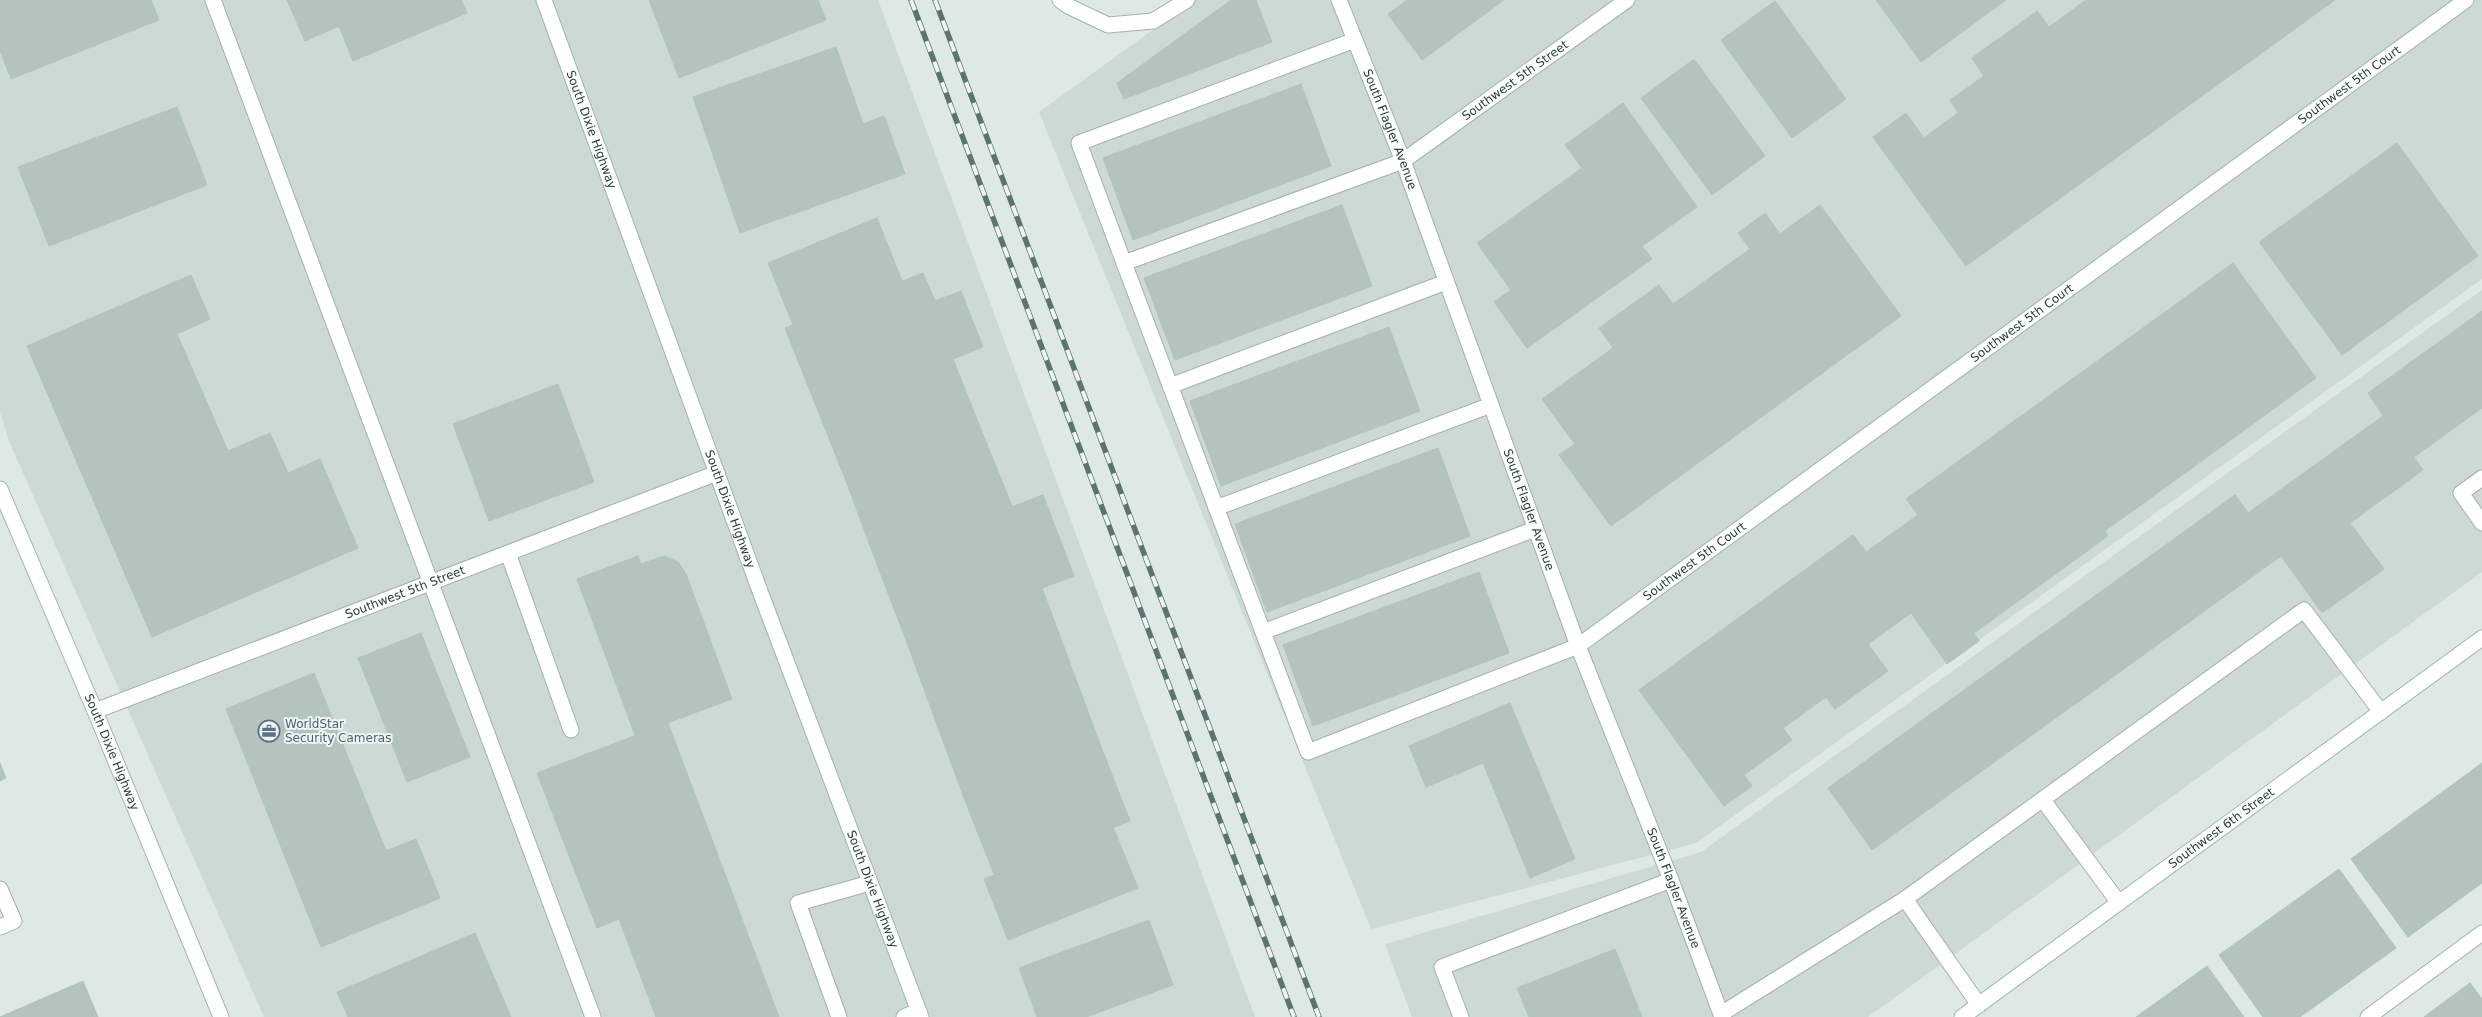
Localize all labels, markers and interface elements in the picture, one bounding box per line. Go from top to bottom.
street label: Southwest 5th Street [1459,37,1571,123]
street label: Southwest 5th Court [2295,43,2404,127]
street label: South Flagler Avenue [1360,67,1420,191]
street label: South Dixie Highway [563,69,619,191]
street label: Southwest 5th Court [1968,281,2076,365]
street label: South Flagler Avenue [1501,447,1557,572]
street label: South Dixie Highway [702,448,758,570]
street label: Southwest 5th Court [1640,519,1749,603]
street label: Southwest 5th Street [343,563,467,622]
street label: South Dixie Highway [82,692,142,813]
place label: WorldStar Security Cameras [285,717,391,745]
office icon: WorldStar Security Cameras [257,719,281,743]
street label: Southwest 6th Street [2166,785,2277,871]
street label: South Flagler Avenue [1644,826,1703,950]
street label: South Dixie Highway [844,828,901,950]

